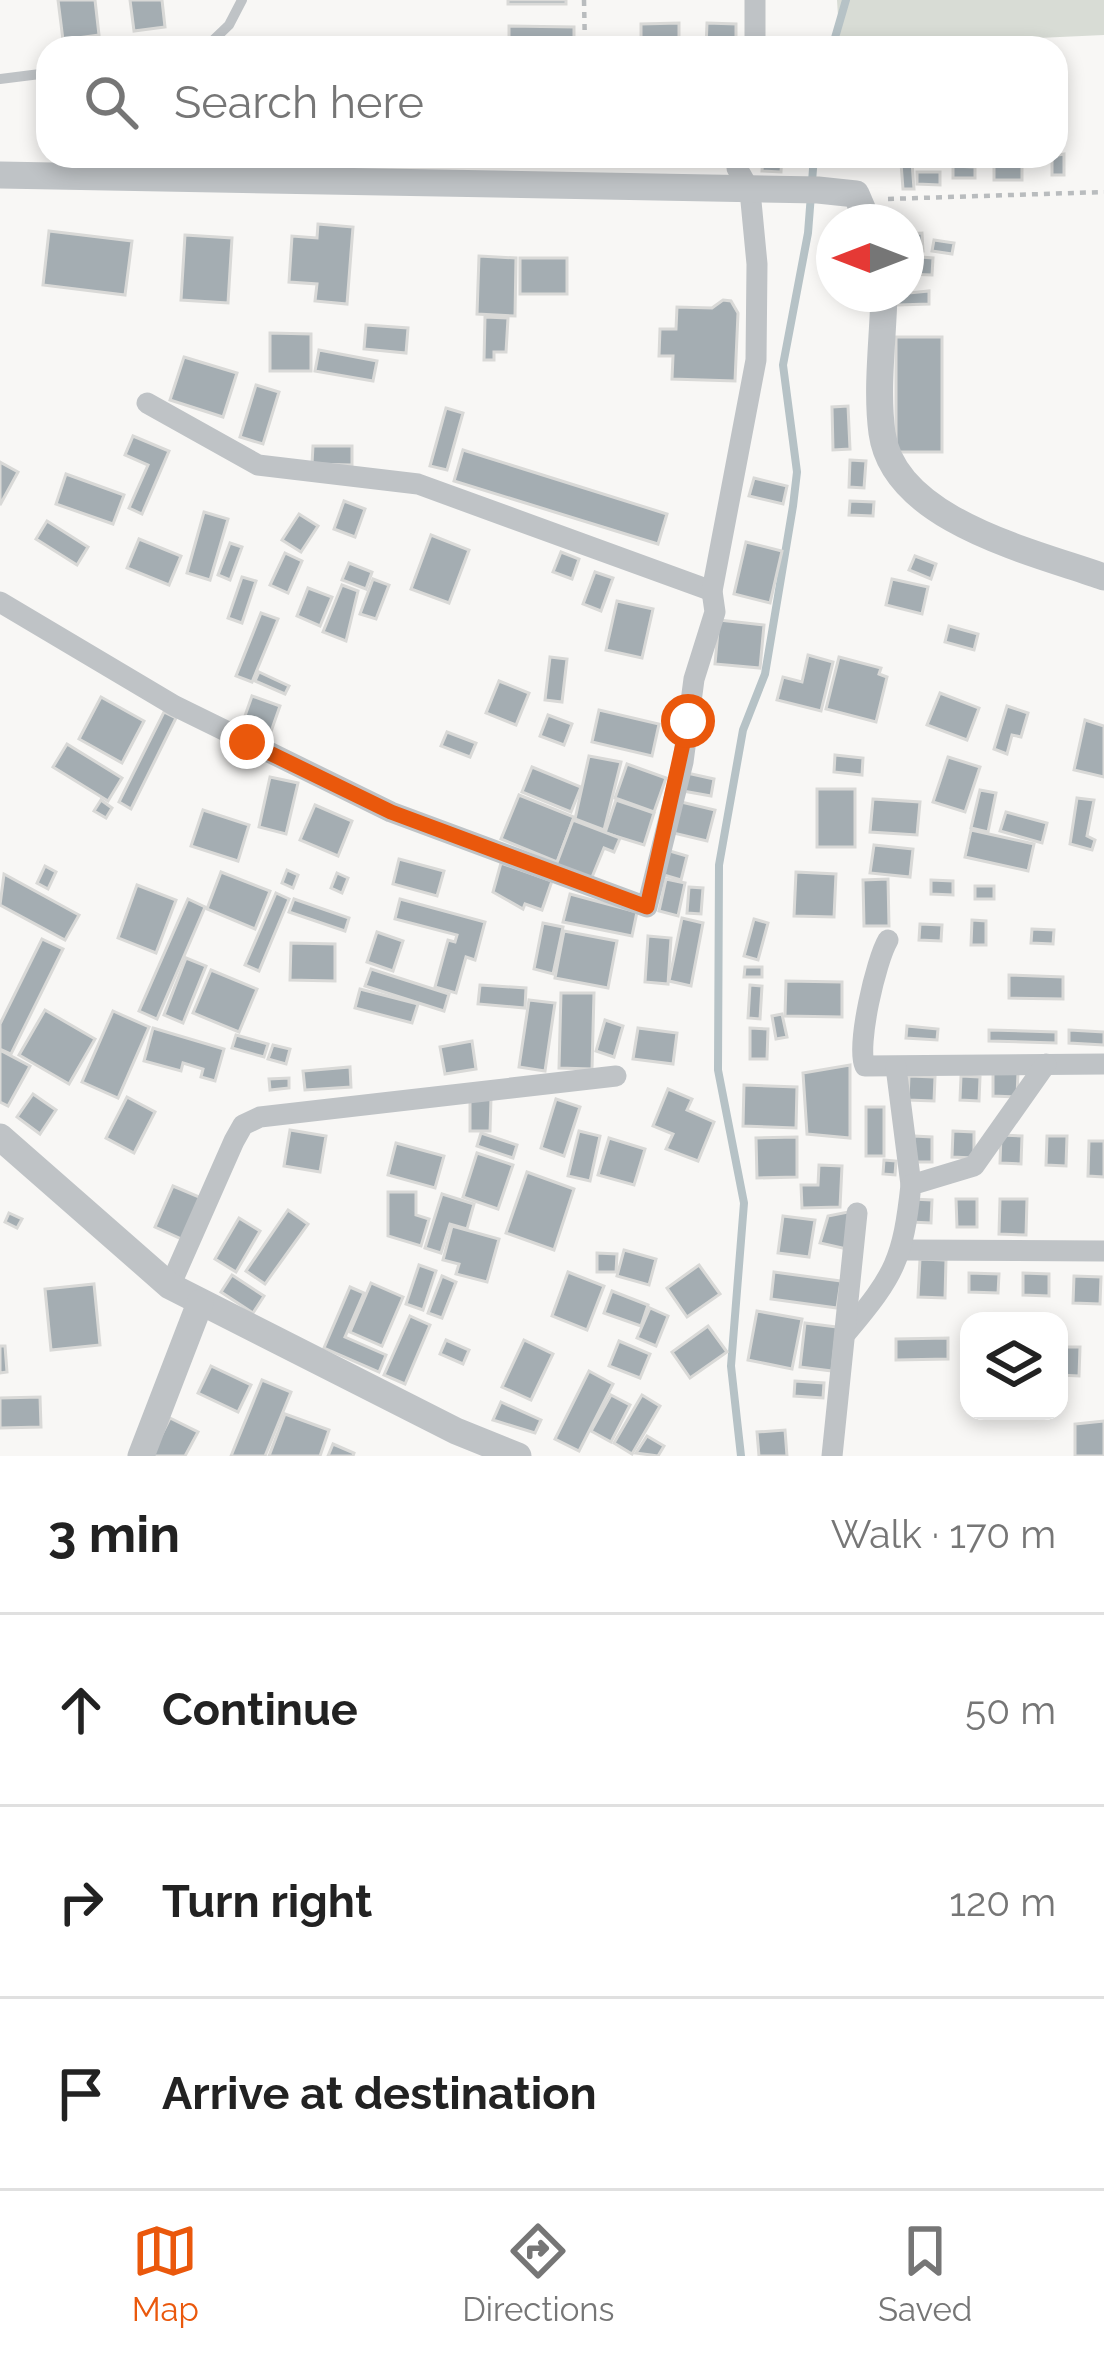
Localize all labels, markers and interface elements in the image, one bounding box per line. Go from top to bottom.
search box [36,36,1068,168]
icon: search [78,69,144,135]
text: Search here [174,76,424,129]
north arrow [816,204,924,312]
route start [661,694,715,748]
route end [220,715,274,769]
map controls [960,1312,1068,1420]
button: layers [960,1312,1068,1420]
text: 3 min [48,1504,180,1564]
text: Walk · 170 m [831,1511,1056,1557]
icon: ahead [48,1677,114,1743]
text: Continue [162,1683,358,1736]
text: 50 m [965,1687,1056,1733]
icon: right [48,1869,114,1935]
text: Turn right [162,1875,372,1928]
text: 120 m [949,1879,1056,1925]
icon: arrive [48,2061,114,2127]
text: Arrive at destination [162,2067,597,2120]
tab: Map [132,2218,199,2329]
tab: Directions [462,2218,615,2329]
tab: Saved [878,2218,972,2329]

